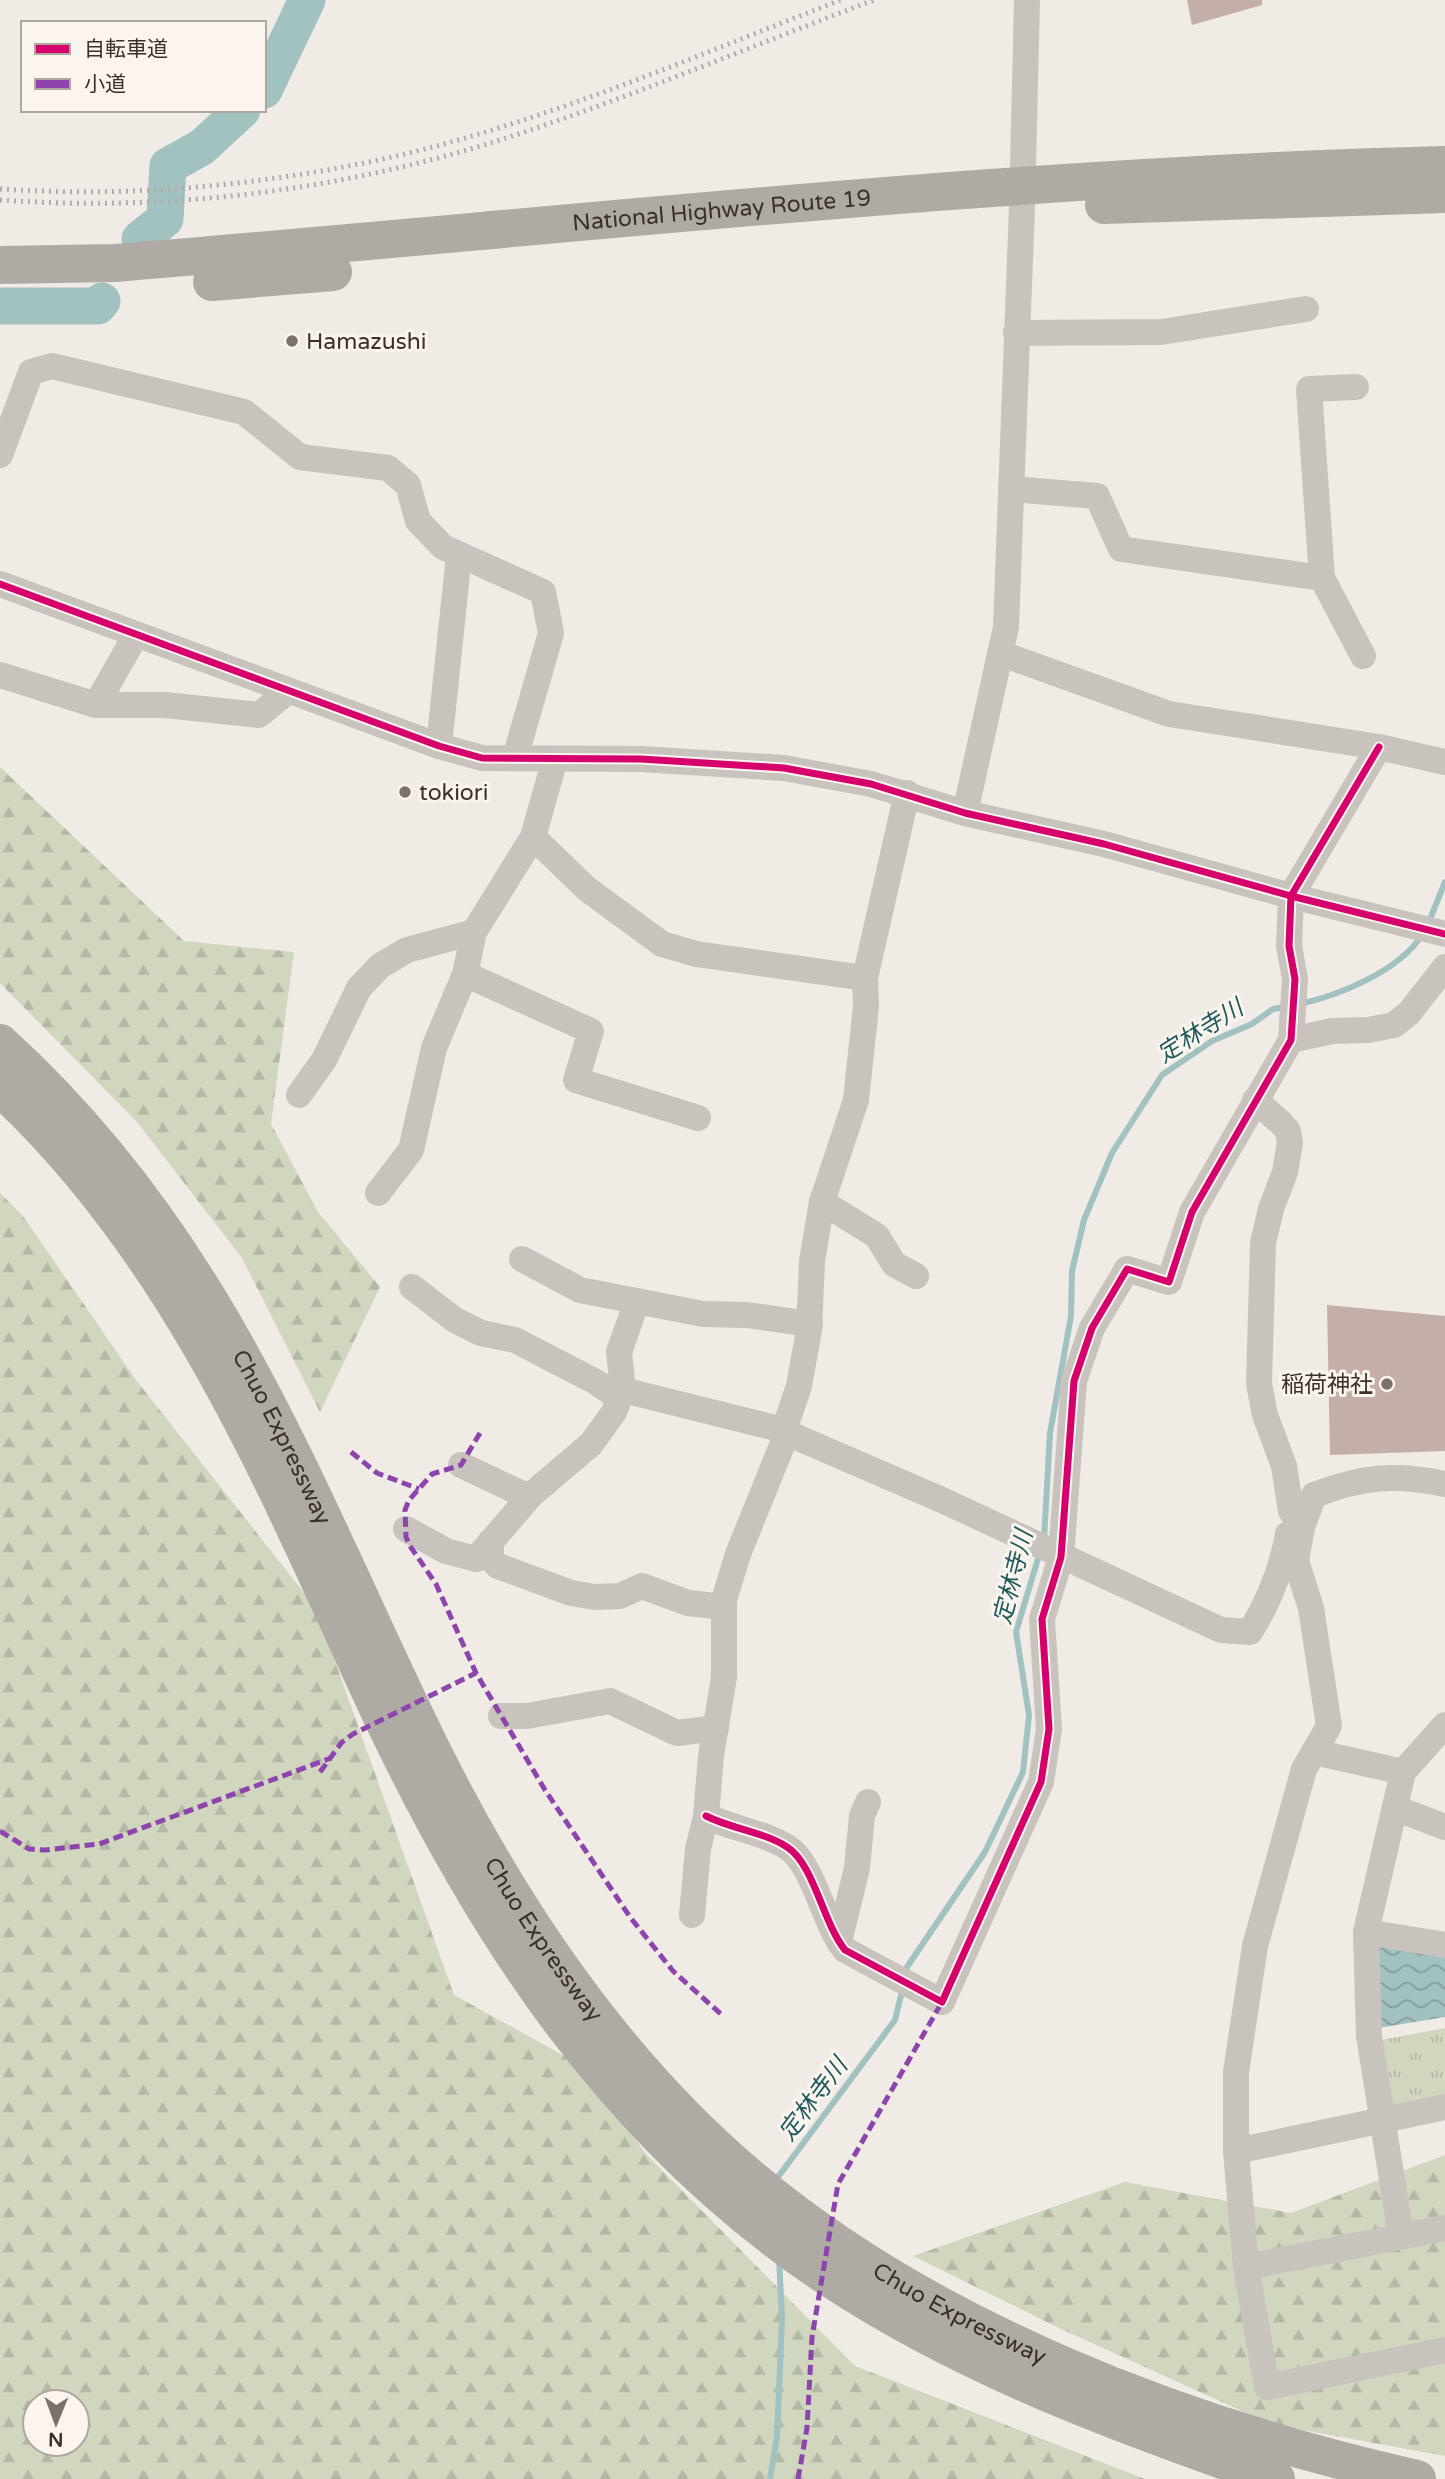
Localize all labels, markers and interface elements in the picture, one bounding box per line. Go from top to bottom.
legend [21,21,266,112]
text: 自転車道 [84,37,168,62]
text: 小道 [84,72,126,97]
street label: National Highway Route 19 [571,184,872,238]
place label: Hamazushi [306,328,427,356]
marker: Hamazushi [284,333,300,349]
place label: tokiori [419,779,488,807]
marker: tokiori [397,784,413,800]
water label: 定林寺川 [1152,992,1251,1069]
street label: Chuo Expressway [226,1345,337,1529]
place label: 稲荷神社 [1281,1371,1373,1399]
marker: 稲荷神社 [1379,1376,1395,1392]
water label: 定林寺川 [988,1524,1040,1627]
street label: Chuo Expressway [478,1853,608,2028]
water label: 定林寺川 [773,2050,856,2146]
street label: Chuo Expressway [867,2257,1050,2371]
north arrow [21,2388,91,2458]
text: N [48,2428,64,2450]

